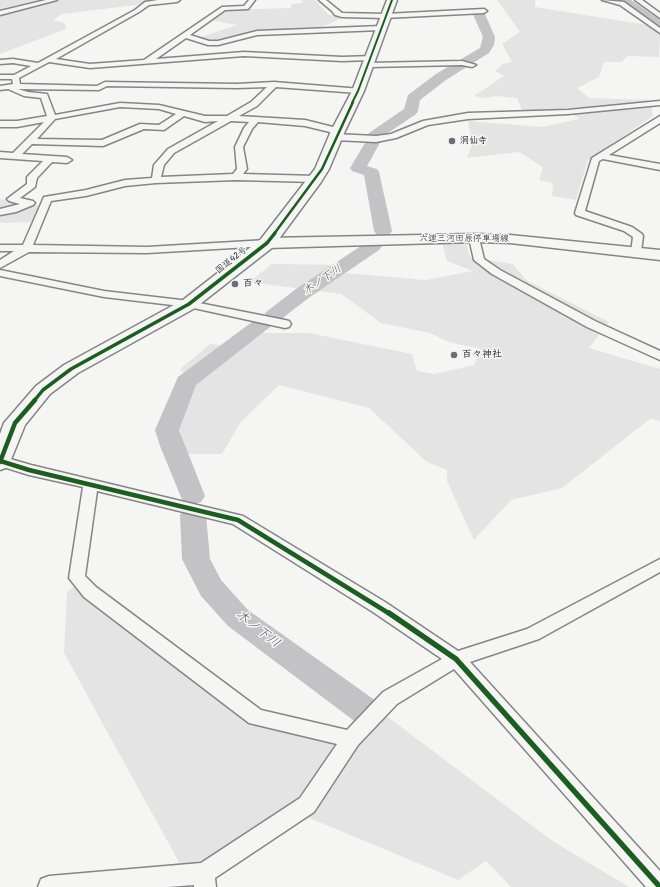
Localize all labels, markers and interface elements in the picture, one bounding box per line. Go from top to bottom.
marker: 洞仙寺 [447,136,457,146]
place label: 洞仙寺 [460,136,487,146]
street label: 六連三河田原停車場線 [419,234,509,244]
street label: 国道42号 [214,245,250,277]
water label: 木ノ下川 [301,263,345,299]
place label: 百々 [243,278,263,290]
marker: 百々 [230,279,240,289]
place label: 百々神社 [462,349,502,361]
marker: 百々神社 [449,350,459,360]
water label: 木ノ下川 [232,608,282,652]

